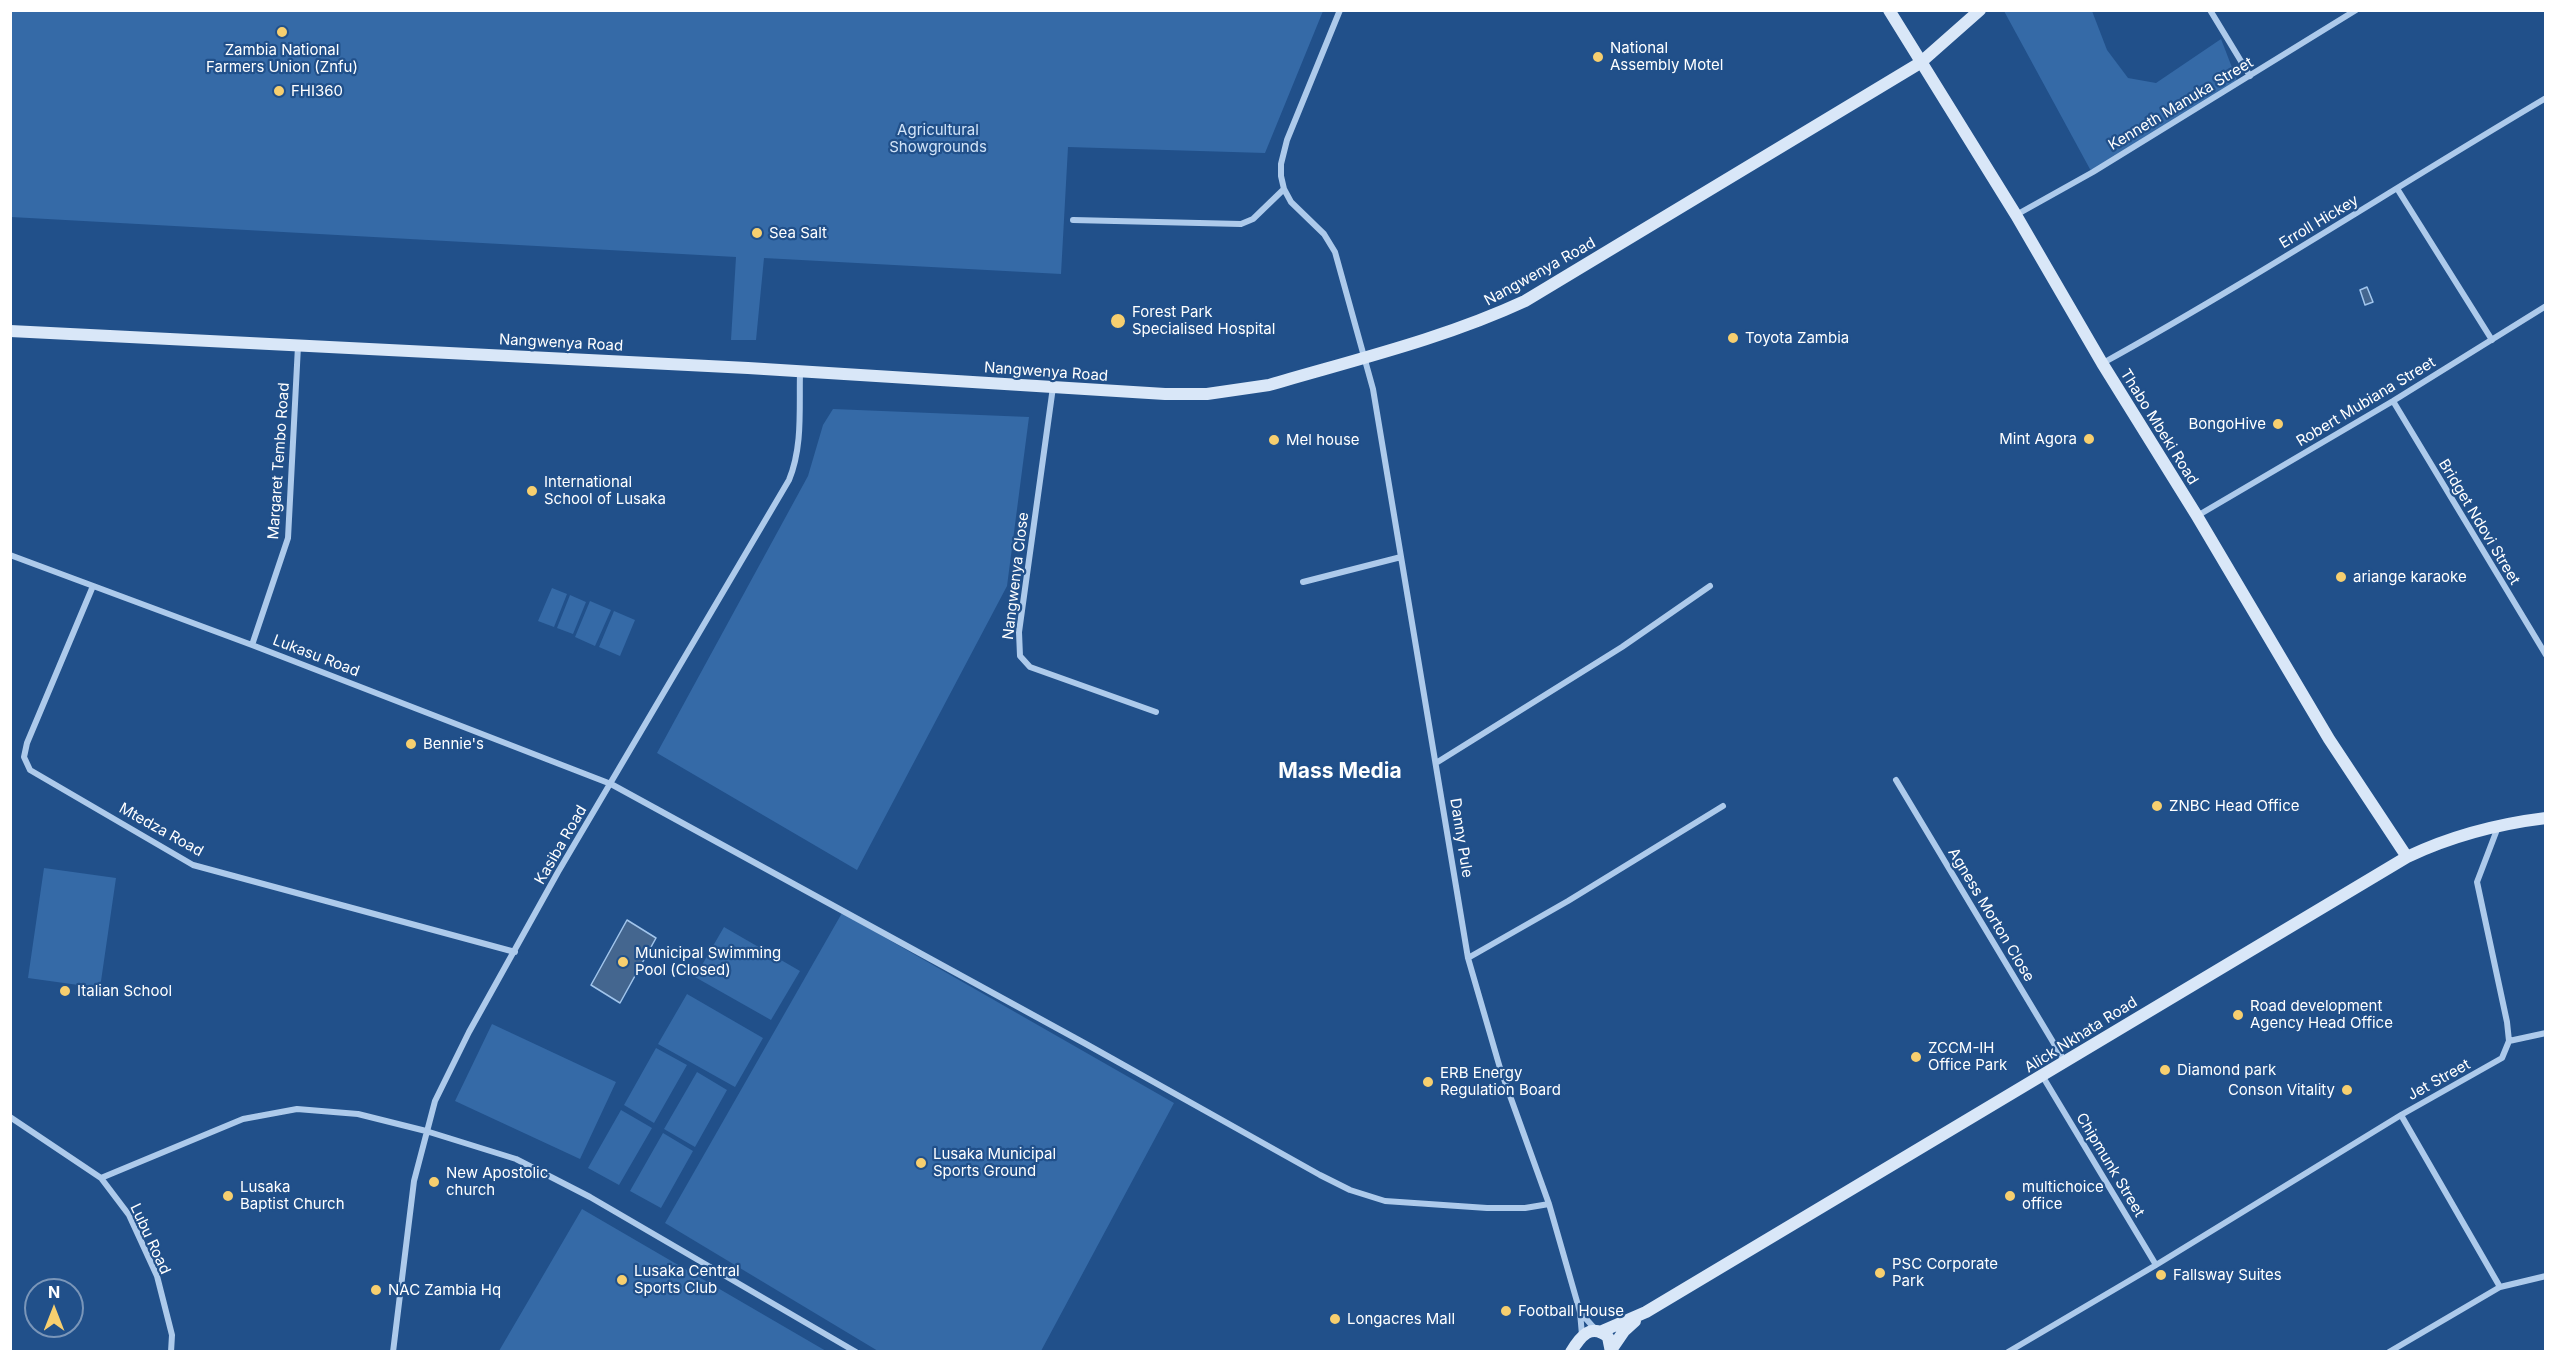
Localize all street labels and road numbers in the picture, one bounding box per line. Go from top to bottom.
street label: Kenneth Manuka Street [2105,54,2257,154]
street label: Erroll Hickey [2276,191,2362,253]
street label: Nangwenya Road [1481,234,1599,310]
street label: Nangwenya Road [498,331,624,355]
street label: Robert Mubiana Street [2293,353,2439,451]
street label: Nangwenya Road [983,359,1109,385]
street label: Thabo Mbeki Road [2116,366,2202,488]
street label: Margaret Tembo Road [265,382,293,540]
street label: Bridget Ndovi Street [2434,456,2524,588]
street label: Nangwenya Close [999,511,1033,641]
street label: Lukasu Road [270,631,362,681]
street label: Danny Pule [1446,797,1476,879]
street label: Mtedza Road [116,799,206,861]
street label: Kasiba Road [531,802,591,888]
street label: Agness Morton Close [1944,845,2038,985]
street label: Alick Nkhata Road [2021,993,2141,1077]
street label: Jet Street [2405,1055,2473,1105]
street label: Chipmunk Street [2072,1110,2148,1220]
street label: Lubu Road [126,1201,174,1277]

